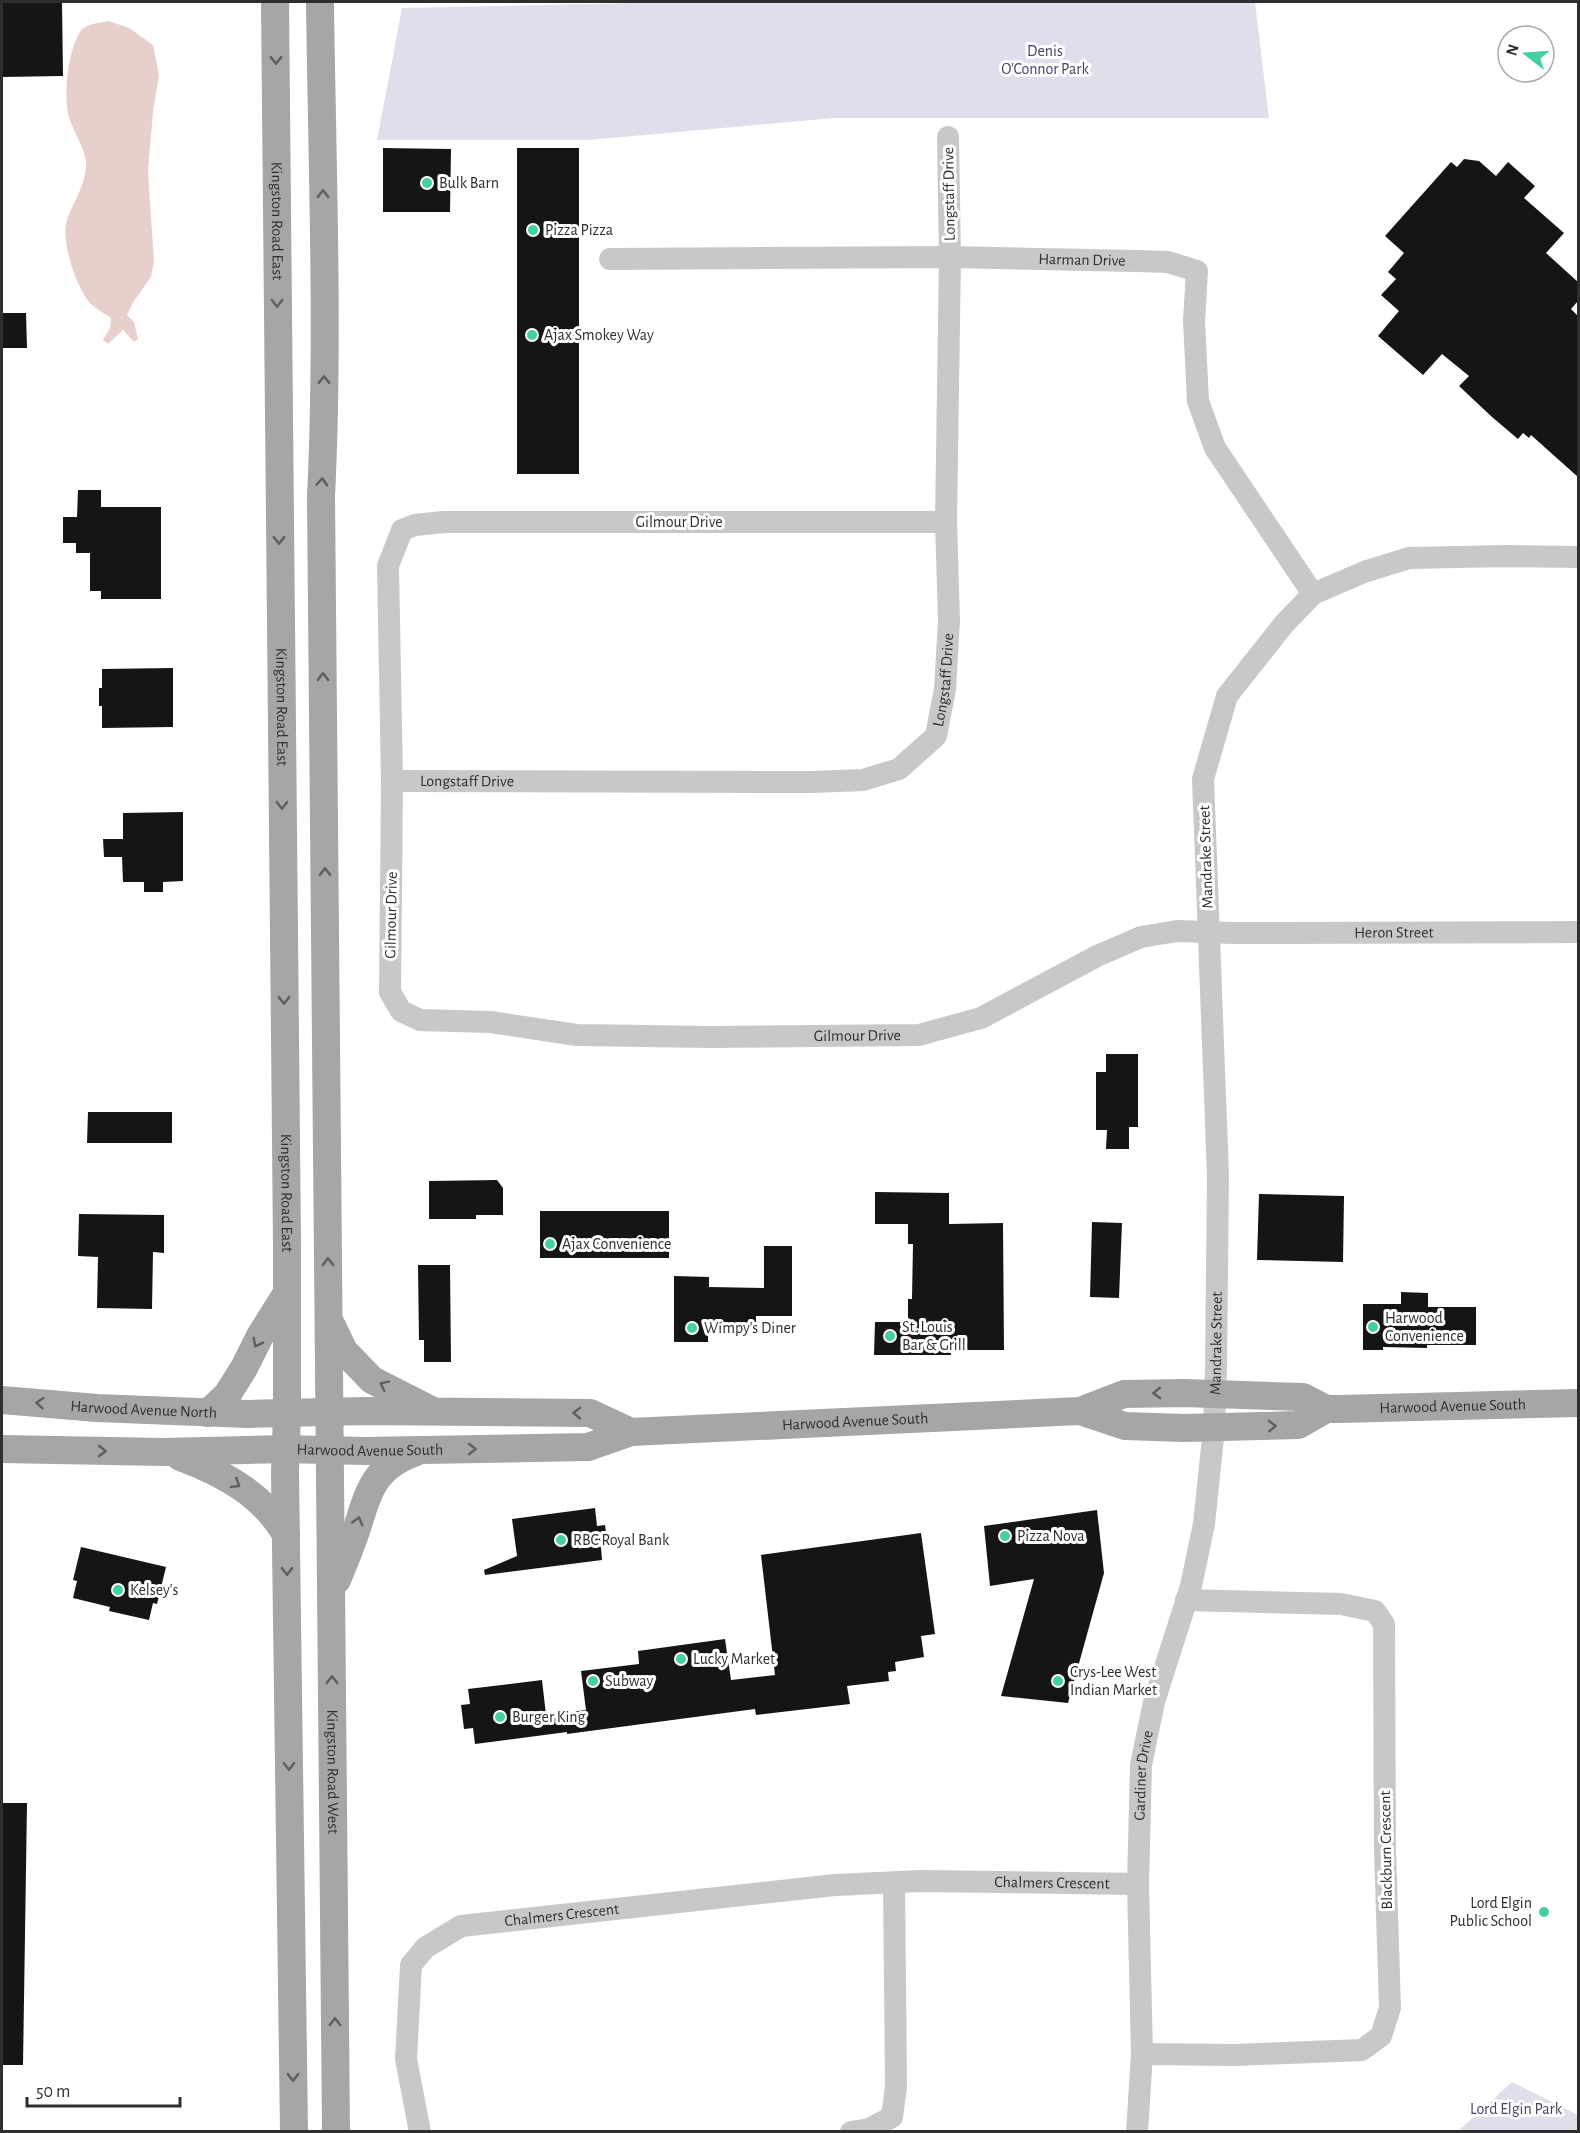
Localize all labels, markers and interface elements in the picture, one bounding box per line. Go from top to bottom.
north arrow [1496,24,1556,84]
text: N [1503,42,1522,58]
park label: Denis O'Connor Park [1001,43,1089,77]
one-way arrow [270,55,282,64]
street label: Longstaff Drive [940,147,958,241]
street label: Kingston Road East [269,162,286,280]
place label: Bulk Barn [439,175,499,191]
marker: Bulk Barn [420,176,434,190]
one-way arrow [317,190,329,199]
place label: Pizza Pizza [545,222,613,238]
marker: Pizza Pizza [526,223,540,237]
street label: Harman Drive [1038,251,1126,269]
one-way arrow [271,299,283,308]
place label: Ajax Smokey Way [544,327,654,344]
marker: Ajax Smokey Way [525,328,539,342]
one-way arrow [318,375,330,384]
one-way arrow [315,478,328,487]
street label: Gilmour Drive [635,514,723,530]
one-way arrow [273,536,285,545]
street label: Longstaff Drive [930,633,956,728]
street label: Kingston Road East [273,648,290,766]
one-way arrow [317,673,329,682]
street label: Longstaff Drive [420,773,514,789]
one-way arrow [276,800,288,809]
street label: Mandrake Street [1196,805,1216,909]
one-way arrow [319,868,331,877]
street label: Gilmour Drive [382,871,400,959]
street label: Heron Street [1354,924,1434,941]
one-way arrow [278,995,290,1004]
street label: Gilmour Drive [814,1027,901,1044]
street label: Kingston Road East [278,1134,295,1252]
place label: Ajax Convenience [562,1236,671,1253]
marker: Ajax Convenience [543,1237,557,1251]
one-way arrow [322,1258,335,1267]
street label: Mandrake Street [1207,1291,1225,1395]
place label: Harwood Convenience [1385,1310,1464,1344]
place label: St. Louis Bar & Grill [902,1319,966,1353]
place label: Wimpy's Diner [704,1320,797,1337]
marker: Harwood Convenience [1366,1320,1380,1334]
marker: Wimpy's Diner [685,1321,699,1335]
marker: St. Louis Bar & Grill [883,1329,897,1343]
one-way arrow [252,1336,264,1347]
one-way arrow [379,1381,390,1393]
one-way arrow [1152,1387,1161,1400]
street label: Harwood Avenue South [1379,1396,1526,1416]
one-way arrow [36,1397,45,1410]
street label: Harwood Avenue North [70,1398,217,1421]
one-way arrow [572,1406,581,1419]
street label: Harwood Avenue South [782,1410,929,1433]
one-way arrow [1268,1420,1277,1432]
street label: Harwood Avenue South [296,1441,443,1459]
one-way arrow [467,1443,476,1455]
one-way arrow [97,1445,106,1457]
one-way arrow [230,1476,241,1487]
one-way arrow [351,1517,364,1527]
place label: Pizza Nova [1017,1528,1085,1544]
marker: Pizza Nova [998,1529,1012,1543]
place label: RBC Royal Bank [573,1532,670,1549]
marker: RBC Royal Bank [554,1533,568,1547]
one-way arrow [281,1566,293,1575]
place label: Kelsey's [130,1582,178,1599]
marker: Kelsey's [111,1583,125,1597]
place label: Lucky Market [693,1651,775,1668]
marker: Lucky Market [674,1652,688,1666]
place label: Crys-Lee West Indian Market [1070,1664,1157,1698]
place label: Subway [605,1673,653,1690]
marker: Subway [586,1674,600,1688]
marker: Crys-Lee West Indian Market [1051,1674,1065,1688]
one-way arrow [326,1675,338,1684]
street label: Kingston Road West [324,1709,341,1834]
place label: Burger King [512,1709,586,1725]
marker: Burger King [493,1710,507,1724]
street label: Gardiner Drive [1132,1729,1156,1821]
one-way arrow [283,1761,295,1770]
street label: Blackburn Crescent [1377,1790,1395,1910]
street label: Chalmers Crescent [994,1874,1110,1892]
place label: Lord Elgin Public School [1450,1895,1532,1929]
street label: Chalmers Crescent [504,1901,620,1929]
marker: Lord Elgin Public School [1537,1905,1551,1919]
one-way arrow [329,2017,341,2026]
scale bar [27,2070,180,2108]
one-way arrow [287,2072,299,2081]
text: 50 m [36,2083,70,2101]
park label: Lord Elgin Park [1470,2101,1563,2117]

